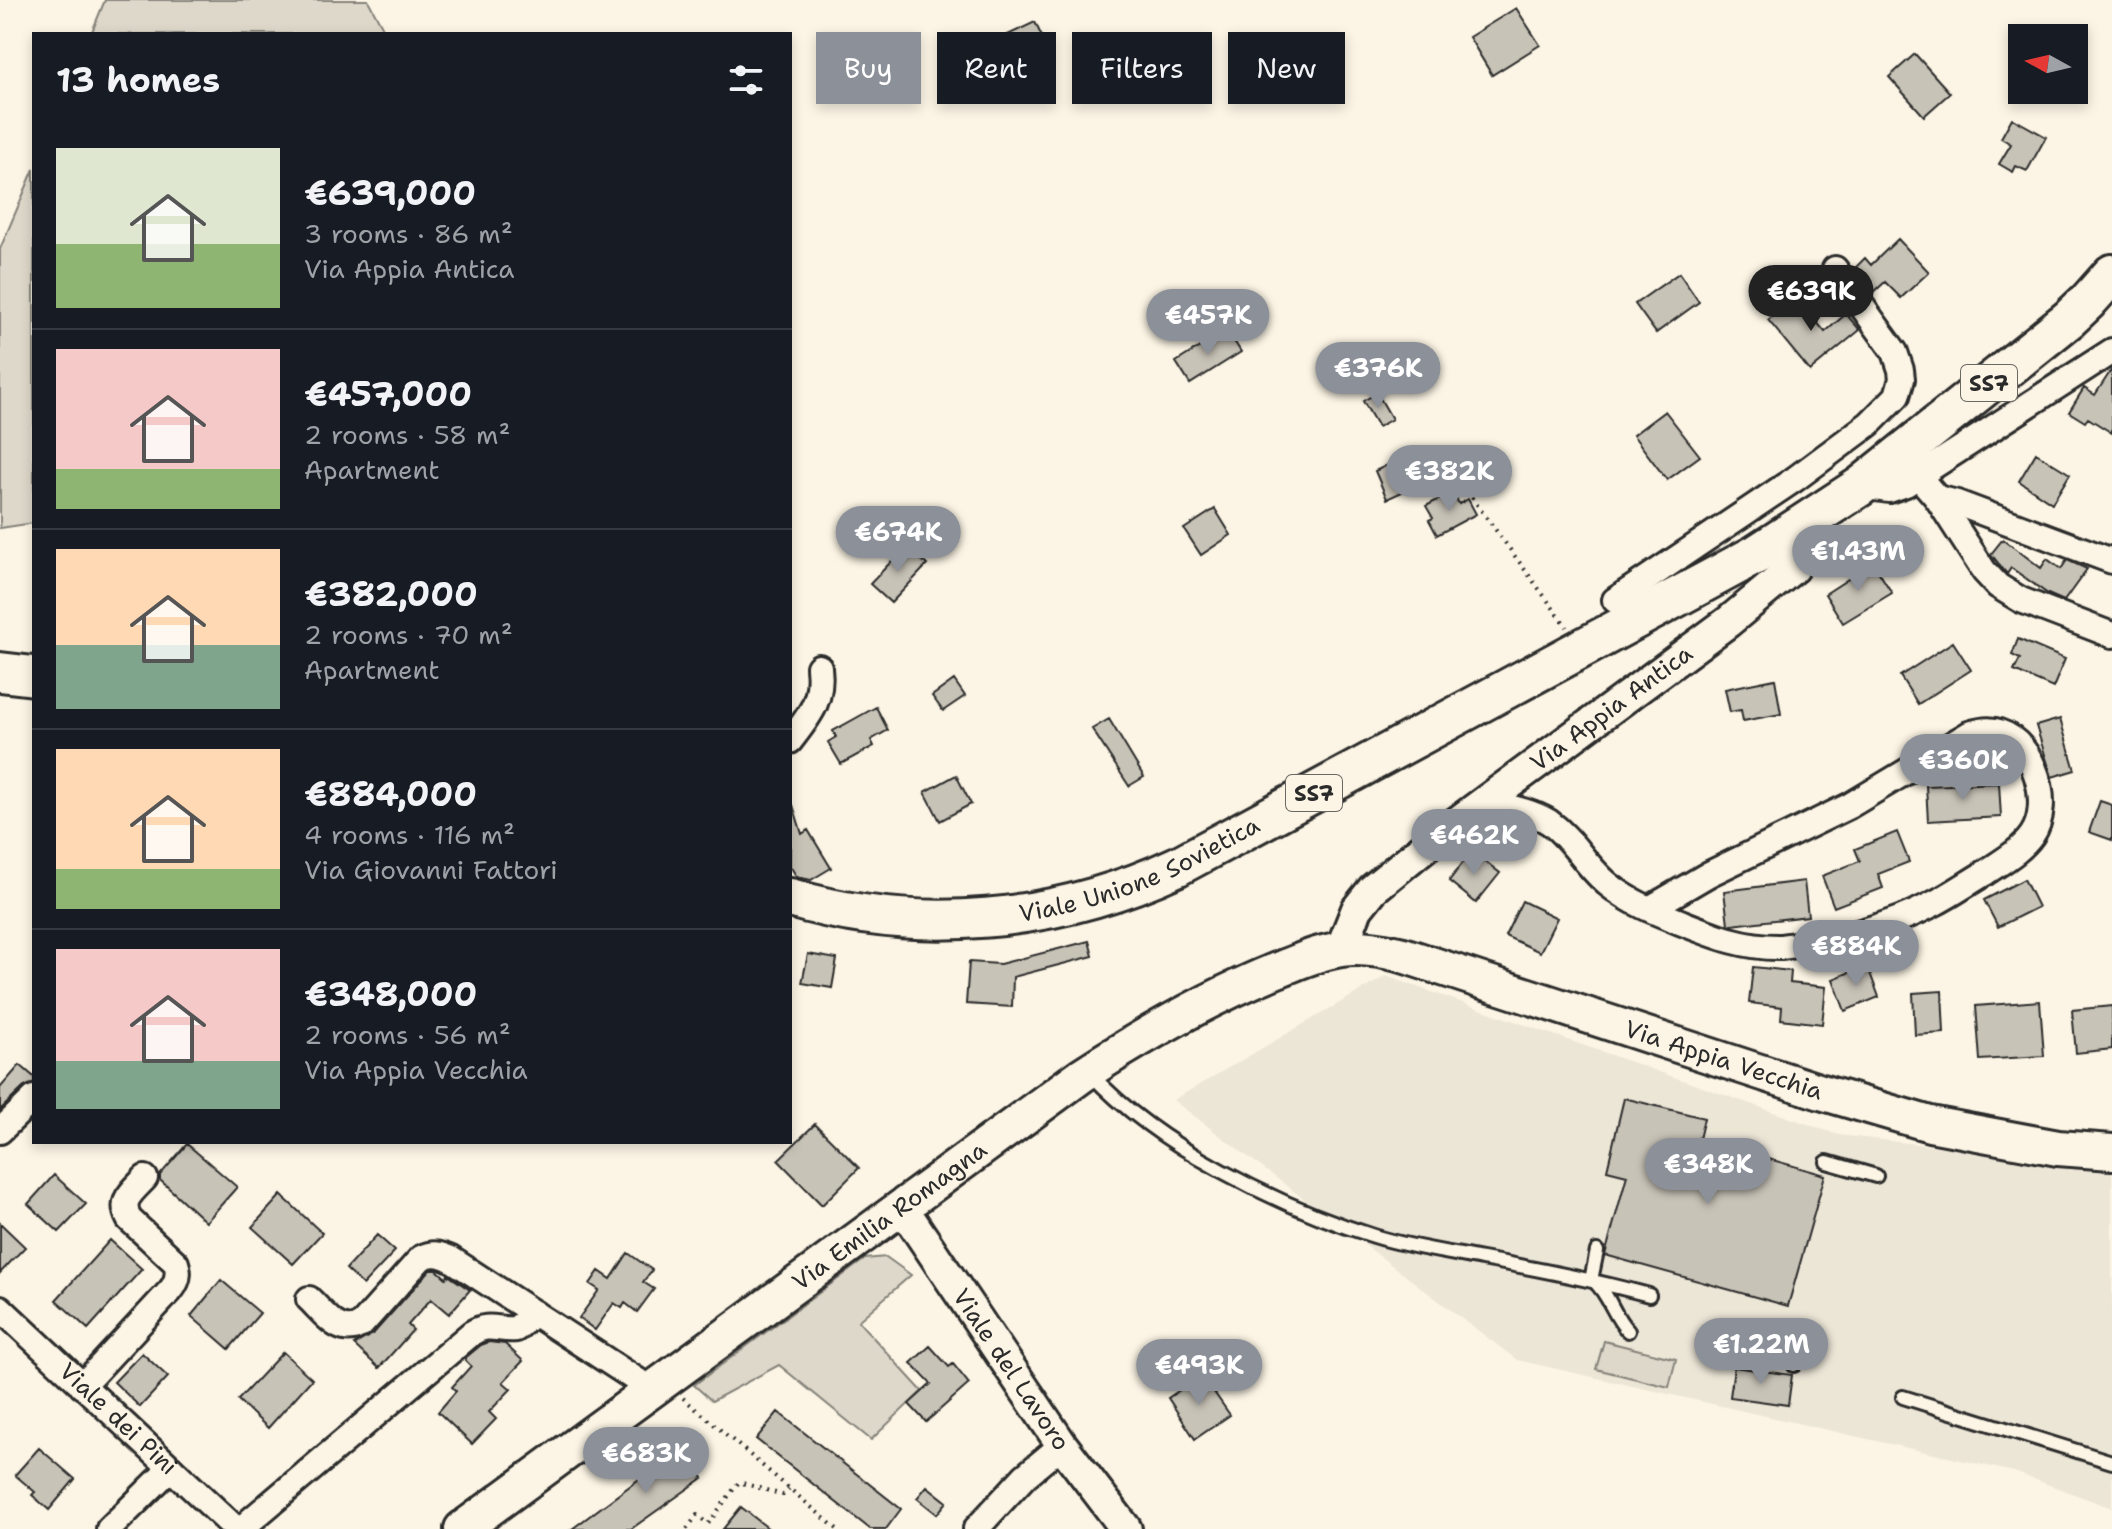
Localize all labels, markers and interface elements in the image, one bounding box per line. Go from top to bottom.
north arrow [2008,24,2088,104]
map controls [2008,24,2088,104]
chip: Buy [816,32,921,104]
chip: Rent [937,32,1056,104]
chip: Filters [1072,32,1212,104]
chip: New [1228,32,1345,104]
text: 13 homes [56,57,220,103]
icon: filters [724,58,768,102]
text: €639,000 [304,170,476,216]
icon: home [120,180,216,276]
text: 3 rooms · 86 m² [304,216,513,251]
text: Via Appia Antica [304,251,515,286]
pin: €639K [1755,265,1867,333]
text: €639K [1767,273,1855,308]
pin: €457K [1152,289,1264,357]
text: €457K [1164,297,1252,332]
pin: €376K [1322,342,1434,410]
text: €376K [1333,350,1423,385]
road number: SS7 [1961,365,2017,401]
text: €457,000 [304,371,472,417]
icon: home [120,381,216,477]
text: 2 rooms · 58 m² [304,417,510,452]
pin: €382K [1393,445,1505,513]
text: Apartment [304,452,440,487]
text: €382K [1404,453,1494,488]
pin: €674K [842,506,954,574]
text: €674K [854,514,942,549]
pin: €1.43M [1793,525,1923,593]
text: €1.43M [1810,533,1906,568]
text: €382,000 [304,571,478,617]
icon: home [120,581,216,677]
text: 2 rooms · 70 m² [304,617,513,652]
street label: Via Appia Antica [1524,637,1699,779]
text: Apartment [304,652,440,687]
pin: €360K [1907,734,2019,802]
text: €360K [1918,742,2008,777]
text: €884,000 [304,771,477,817]
road number: SS7 [1286,775,1342,811]
icon: home [120,781,216,877]
street label: Viale Unione Sovietica [1017,809,1265,930]
pin: €462K [1418,809,1530,877]
text: 4 rooms · 116 m² [304,817,515,852]
text: €462K [1429,817,1519,852]
text: Via Giovanni Fattori [304,852,558,887]
pin: €884K [1800,920,1912,988]
text: €884K [1811,928,1901,963]
text: €348,000 [304,971,477,1017]
icon: home [120,981,216,1077]
street label: Via Appia Vecchia [1621,1013,1827,1108]
text: 2 rooms · 56 m² [304,1017,511,1052]
text: Via Appia Vecchia [304,1052,528,1087]
street label: Via Emilia Romagna [786,1134,993,1298]
pin: €348K [1652,1138,1764,1206]
text: €348K [1663,1146,1753,1181]
street label: Viale del Lavoro [945,1282,1077,1457]
pin: €1.22M [1696,1318,1826,1386]
text: €1.22M [1712,1326,1810,1361]
pin: €493K [1143,1339,1255,1407]
text: €493K [1154,1347,1244,1382]
street label: Viale dei Pini [52,1355,184,1482]
pin: €683K [590,1427,702,1495]
text: €683K [601,1435,691,1470]

